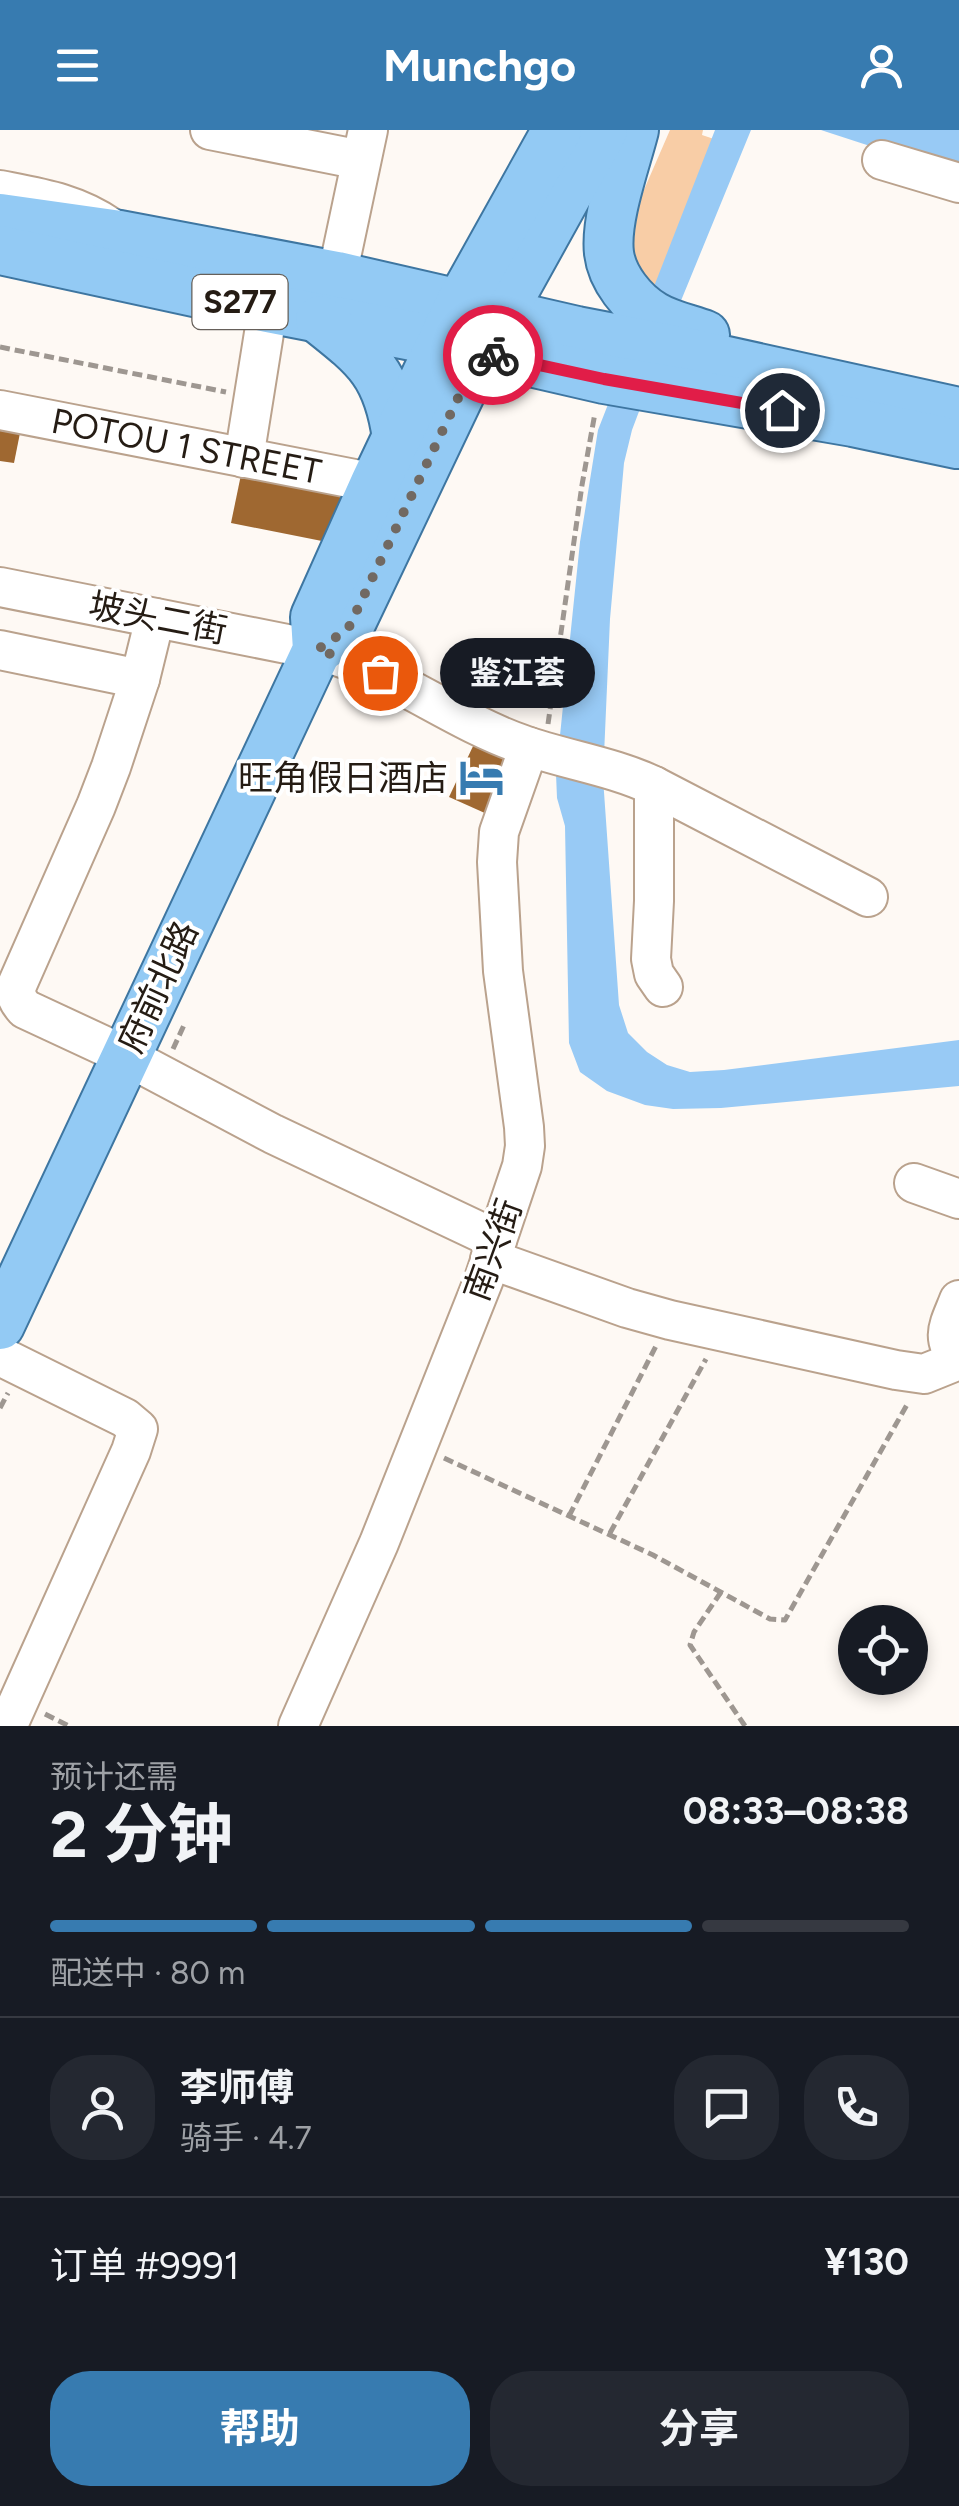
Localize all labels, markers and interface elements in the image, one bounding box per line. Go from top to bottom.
icon: menu [50,38,105,93]
text: Munchgo [383,38,576,92]
icon: person [854,38,909,93]
road number: S277 [192,275,288,329]
courier [443,305,543,405]
icon: bike [466,328,521,383]
pin [740,368,825,453]
icon: home [755,383,810,438]
street label: POTOU 1 STREET [48,400,325,493]
street label: 坡头二街 [85,584,231,652]
pin [338,631,423,716]
callout: 鉴江荟 [440,638,595,708]
icon: bag [353,646,408,701]
text: 鉴江荟 [469,654,566,692]
hotel icon: 旺角假日酒店 [457,754,505,802]
place label: 旺角假日酒店 [238,757,448,799]
street label: 府前北路 [109,915,207,1059]
street label: 南兴街 [455,1193,531,1307]
map controls [838,1605,928,1695]
button: locate [838,1605,928,1695]
text: 预计还需 [50,1758,178,1796]
text: 08:33–08:38 [683,1788,909,1834]
text: 2 分钟 [50,1795,233,1873]
text: 配送中 · 80 m [50,1954,245,1992]
button: person [50,2055,155,2160]
button: chat [674,2055,779,2160]
button: phone [804,2055,909,2160]
text: 李师傅 [180,2065,294,2111]
text: 骑手 · 4.7 [180,2119,312,2157]
text: ¥130 [825,2239,909,2285]
text: 订单 #9991 [50,2243,240,2289]
button: 帮助 [50,2371,470,2486]
button: 分享 [490,2371,909,2486]

